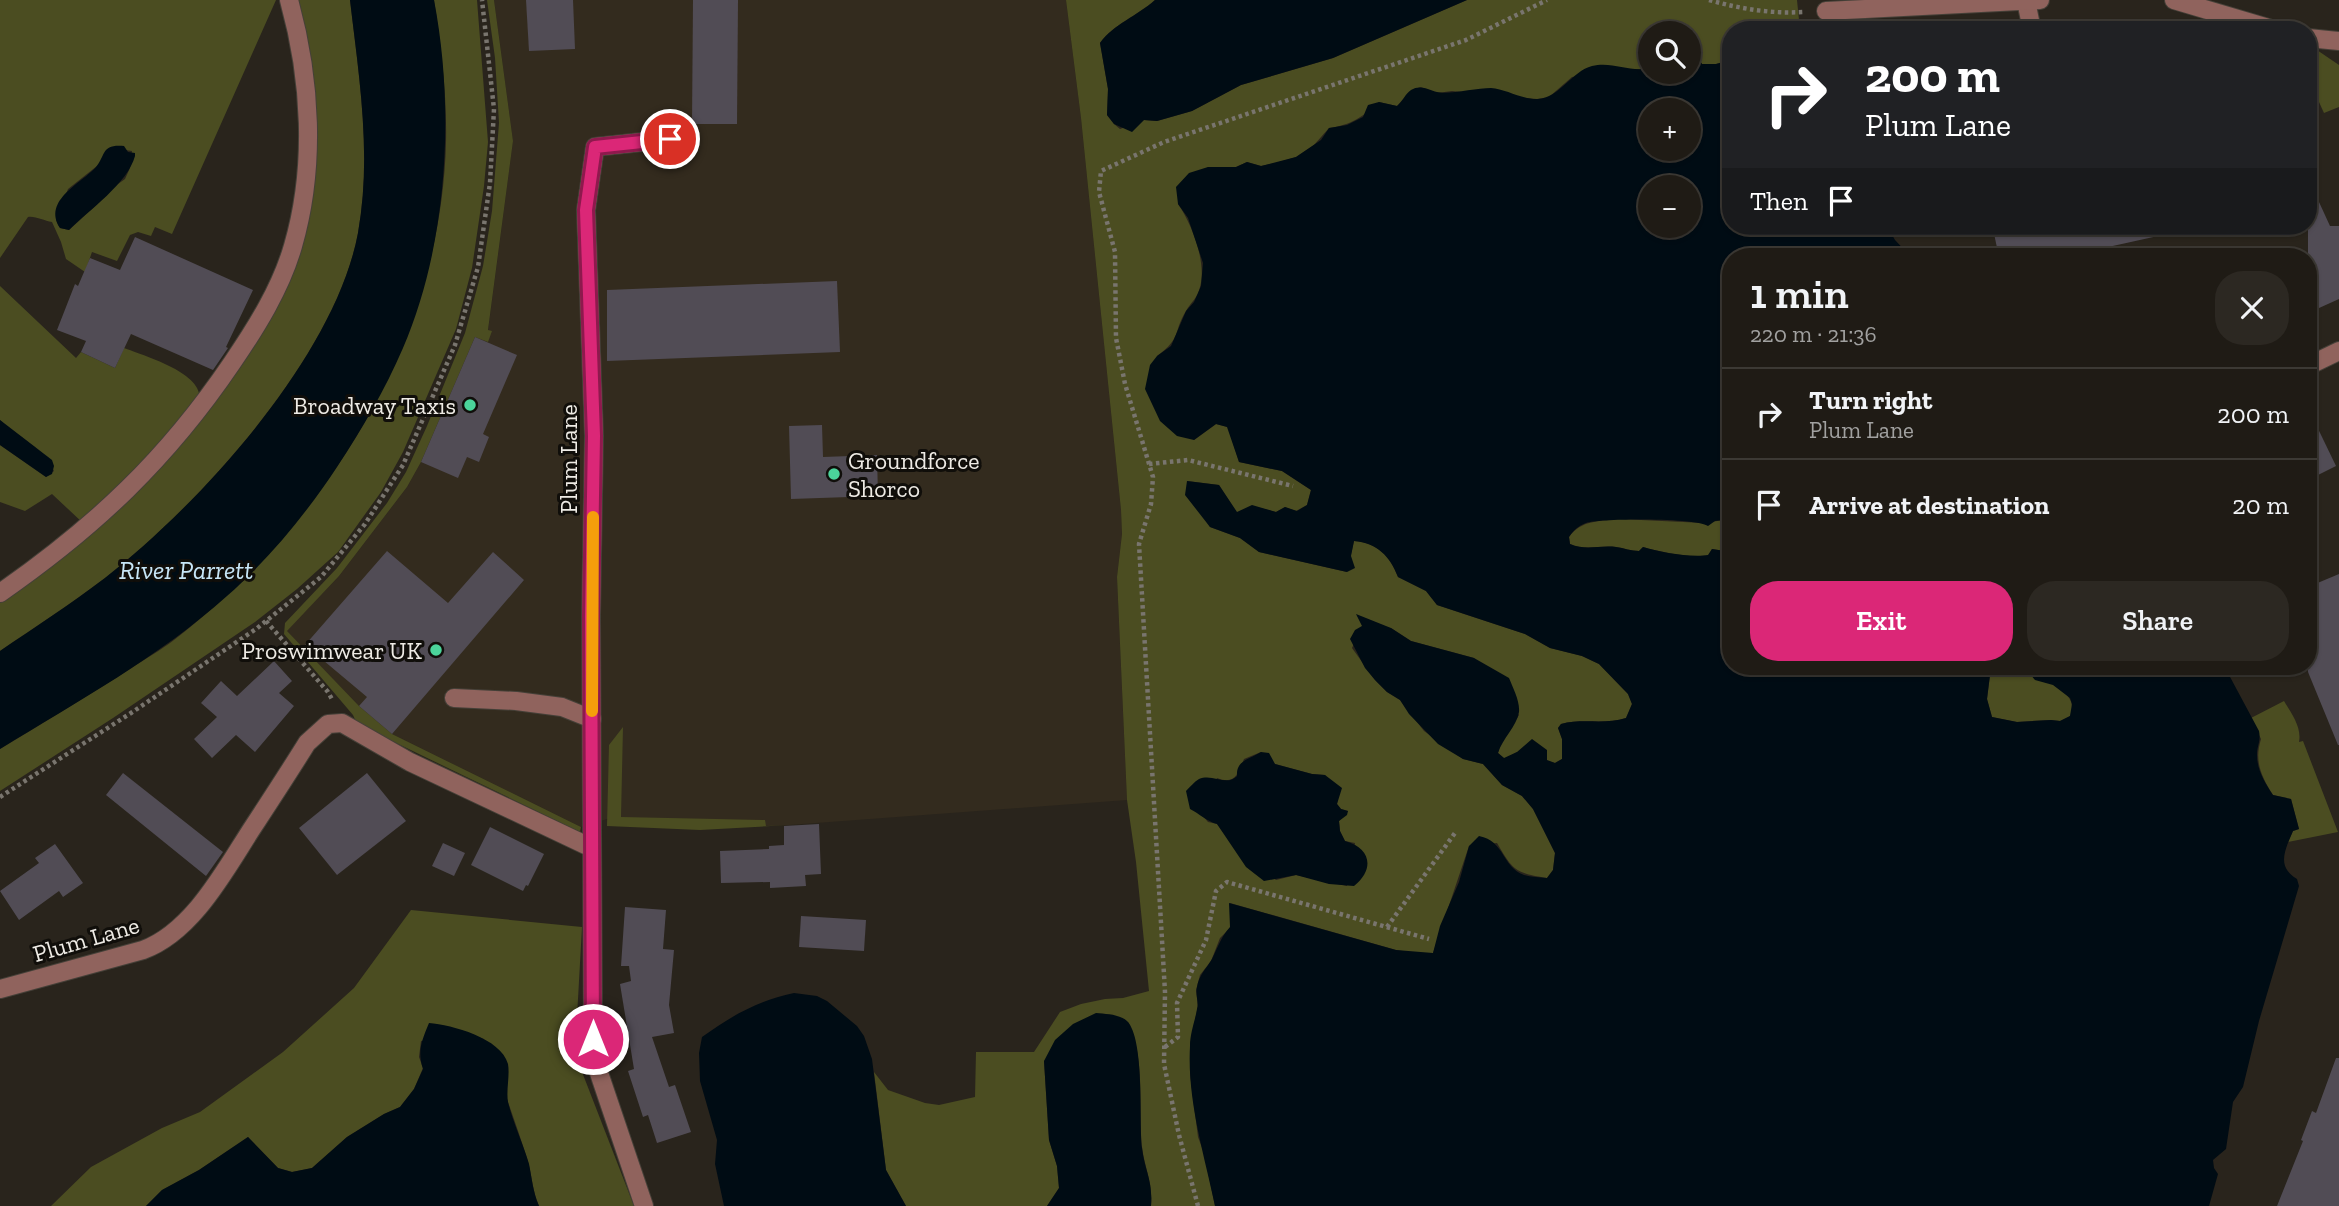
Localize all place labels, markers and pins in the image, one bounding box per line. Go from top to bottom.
pin [640,109,700,169]
place label: Broadway Taxis [293,391,456,420]
marker: Broadway Taxis [462,397,478,413]
place label: Groundforce Shorco [848,446,980,503]
marker: Groundforce Shorco [826,466,842,482]
place label: Proswimwear UK [241,636,423,665]
marker: Proswimwear UK [428,642,444,658]

